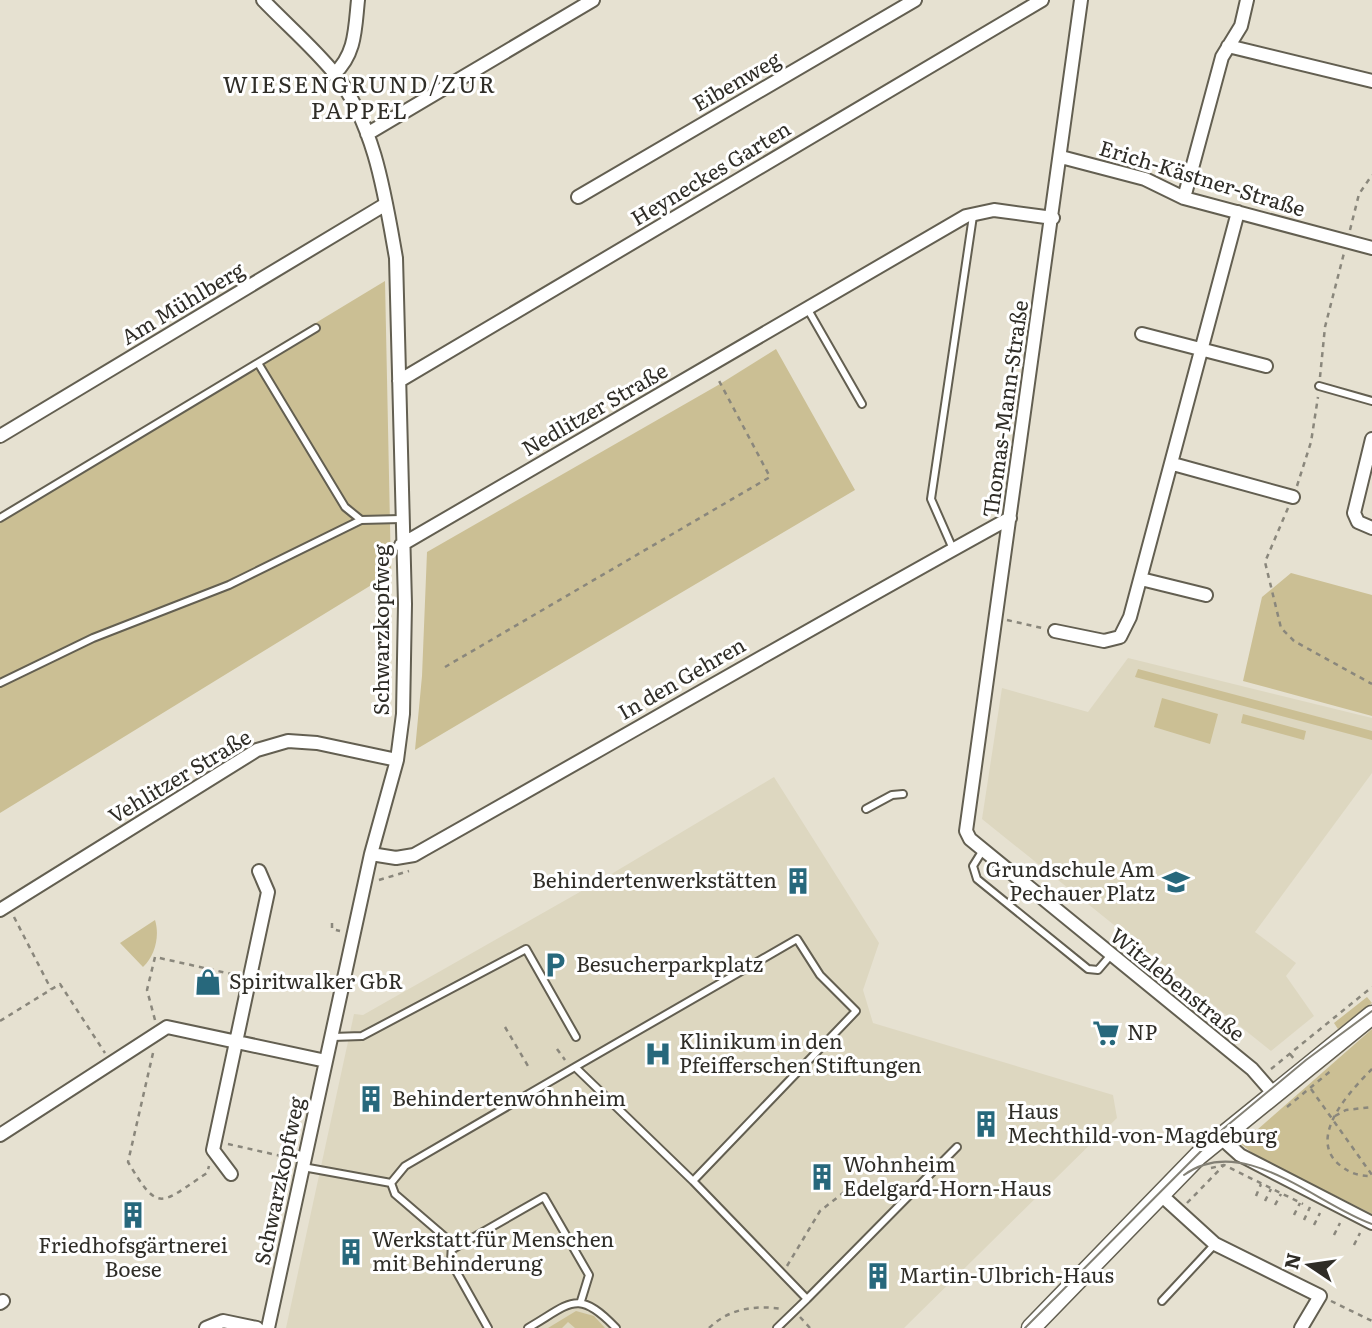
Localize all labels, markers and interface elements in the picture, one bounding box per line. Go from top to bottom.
street label: Eibenweg [686,42,786,117]
district label: WIESENGRUND/ZUR PAPPEL [223,66,497,126]
street label: Heyneckes Garten [624,112,796,232]
street label: Erich-Kästner-Straße [1096,131,1310,223]
street label: Am Mühlberg [114,253,250,351]
street label: Thomas-Mann-Straße [973,298,1034,519]
street label: Nedlitzer Straße [515,353,673,462]
street label: Schwarzkopfweg [364,544,395,716]
street label: In den Gehren [611,628,750,726]
street label: Vehlitzer Straße [101,720,256,830]
place label: Grundschule Am Pechauer Platz [986,852,1155,907]
place label: Behindertenwerkstätten [532,863,777,894]
building icon: Behindertenwerkstätten [783,866,813,896]
school or university icon: Grundschule Am Pechauer Platz [1161,867,1191,897]
street label: Witzlebenstraße [1105,919,1253,1047]
place label: Besucherparkplatz [576,947,763,978]
parking icon: Besucherparkplatz [540,950,570,980]
place label: Spiritwalker GbR [229,964,403,995]
shop icon: Spiritwalker GbR [193,967,223,997]
place label: NP [1127,1015,1158,1046]
supermarket icon: NP [1091,1018,1121,1048]
place label: Klinikum in den Pfeifferschen Stiftungen [679,1024,922,1079]
hospital icon: Klinikum in den Pfeifferschen Stiftungen [643,1039,673,1069]
place label: Behindertenwohnheim [392,1081,626,1112]
building icon: Behindertenwohnheim [356,1084,386,1114]
street label: Schwarzkopfweg [245,1093,311,1267]
place label: Haus Mechthild-von-Magdeburg [1007,1094,1278,1149]
building icon: Haus Mechthild-von-Magdeburg [971,1109,1001,1139]
place label: Wohnheim Edelgard-Horn-Haus [843,1147,1051,1202]
building icon: Wohnheim Edelgard-Horn-Haus [807,1162,837,1192]
building icon: Friedhofsgärtnerei Boese [118,1200,148,1230]
place label: Werkstatt für Menschen mit Behinderung [372,1222,614,1277]
place label: Friedhofsgärtnerei Boese [38,1228,228,1283]
north arrow [1274,1230,1344,1300]
building icon: Werkstatt für Menschen mit Behinderung [336,1237,366,1267]
text: N [1276,1250,1307,1272]
place label: Martin-Ulbrich-Haus [899,1258,1114,1289]
building icon: Martin-Ulbrich-Haus [863,1261,893,1291]

